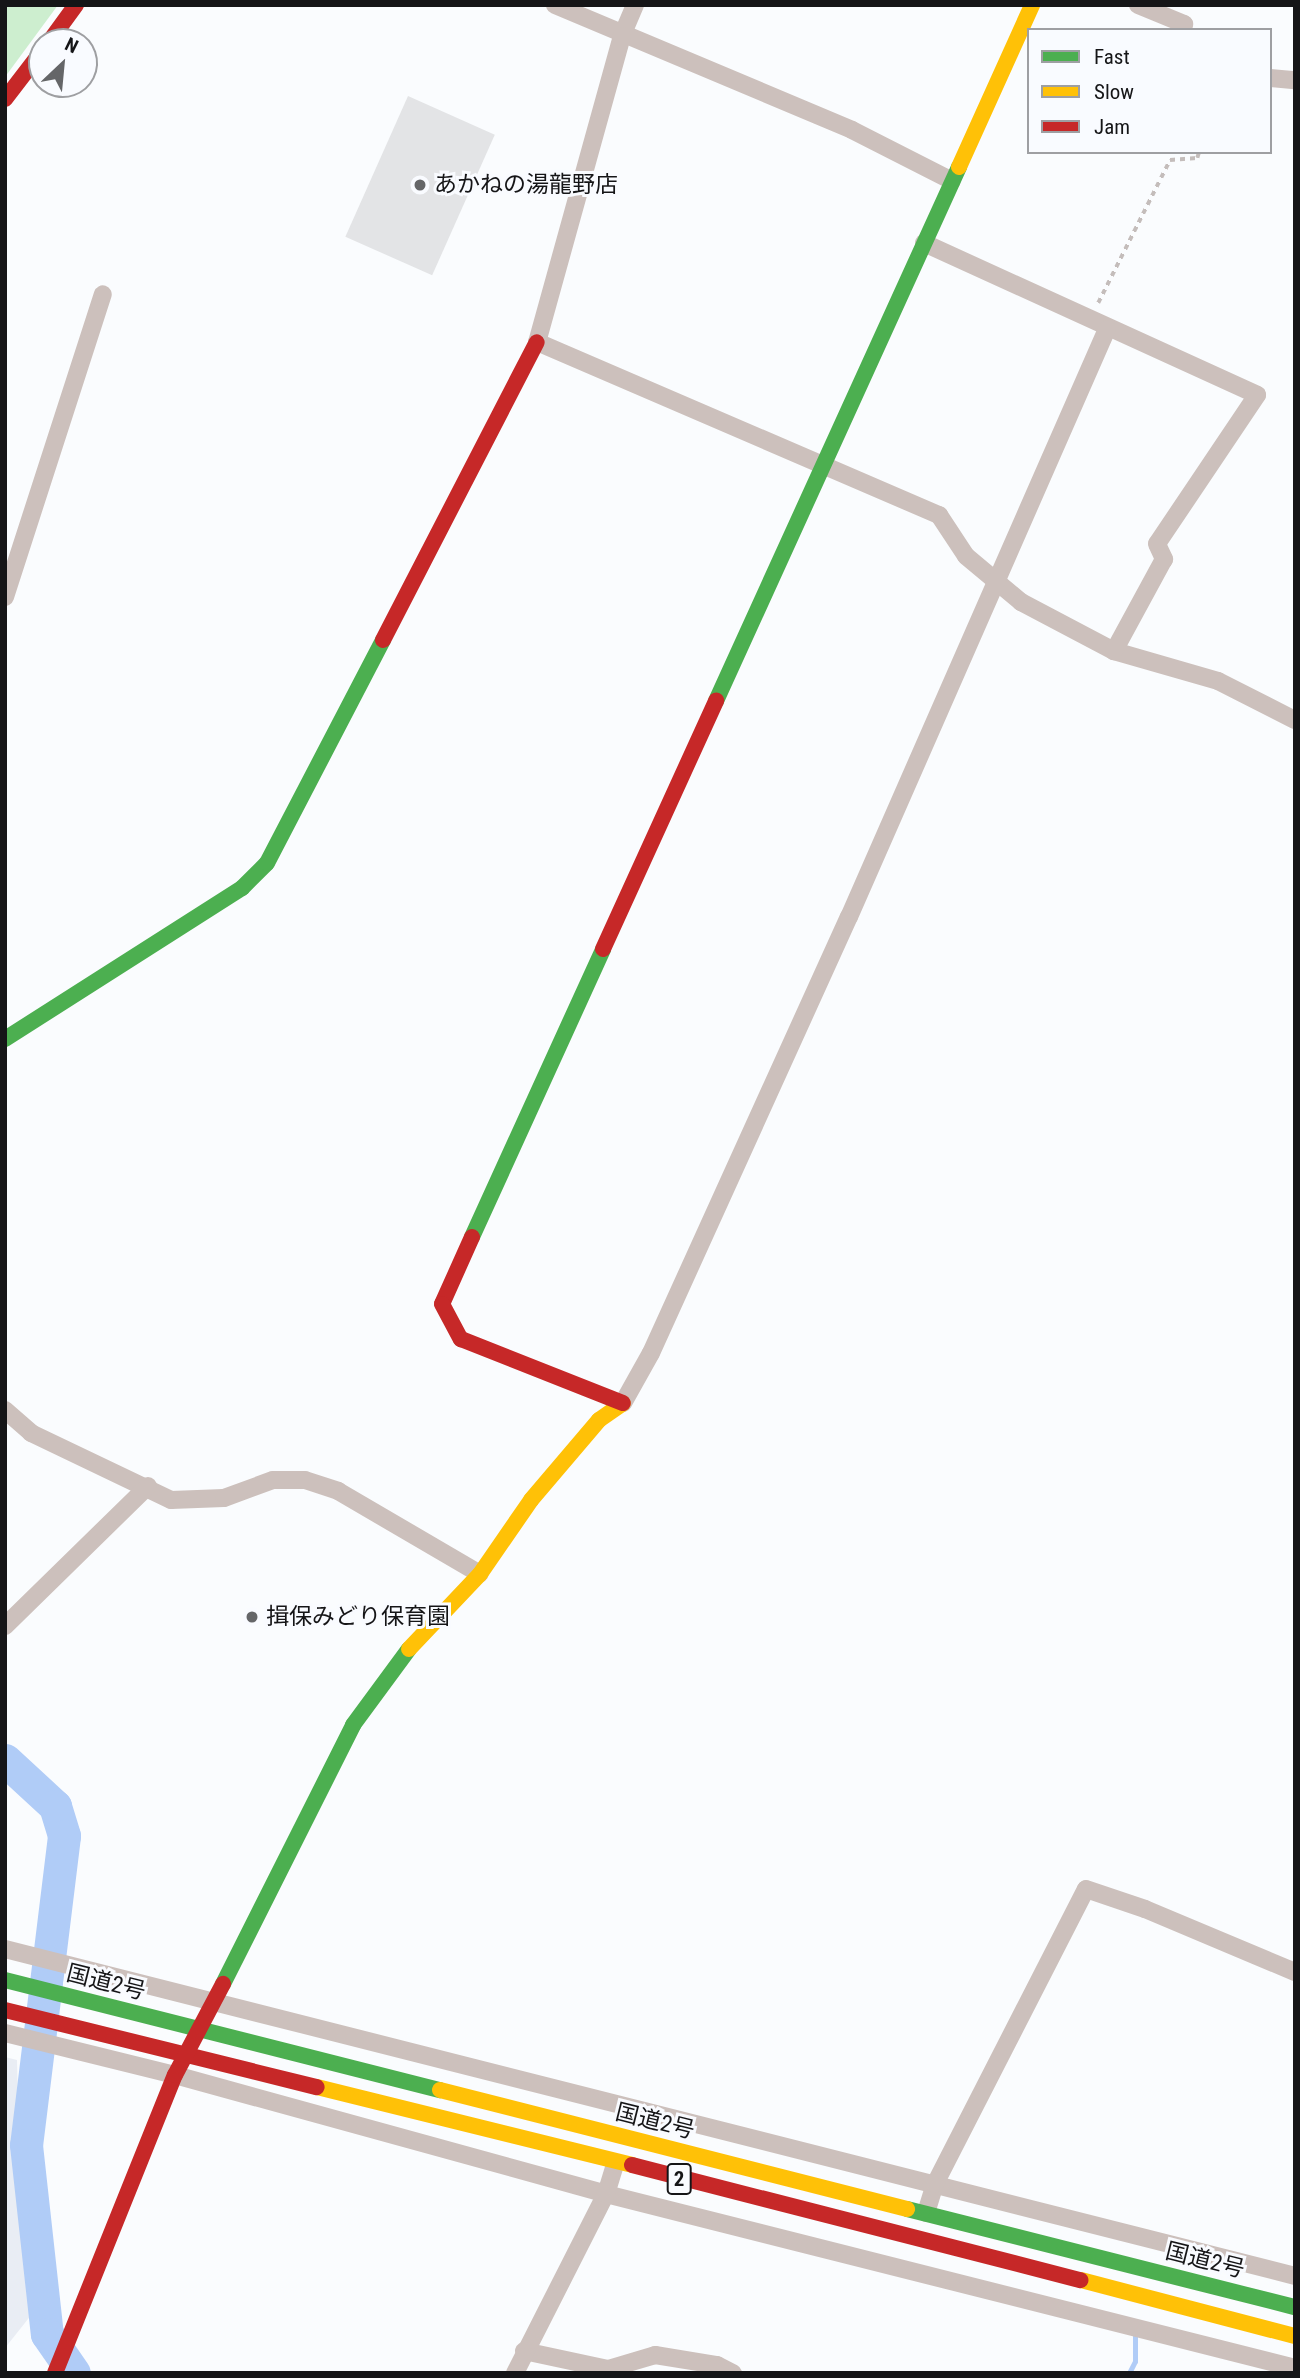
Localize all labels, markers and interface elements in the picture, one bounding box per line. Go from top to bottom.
north arrow [28,28,98,98]
legend [1027,28,1272,154]
text: N [61,33,82,58]
text: Fast [1094,45,1130,69]
text: Slow [1094,80,1134,104]
text: Jam [1094,115,1130,139]
place label: あかねの湯龍野店 [434,171,618,199]
marker: あかねの湯龍野店 [412,177,428,193]
place label: 揖保みどり保育園 [266,1603,450,1631]
marker: 揖保みどり保育園 [244,1609,260,1625]
street label: 国道2号 [64,1960,148,2006]
street label: 国道2号 [613,2099,697,2145]
road number: 2 [665,2162,693,2196]
street label: 国道2号 [1163,2238,1247,2284]

